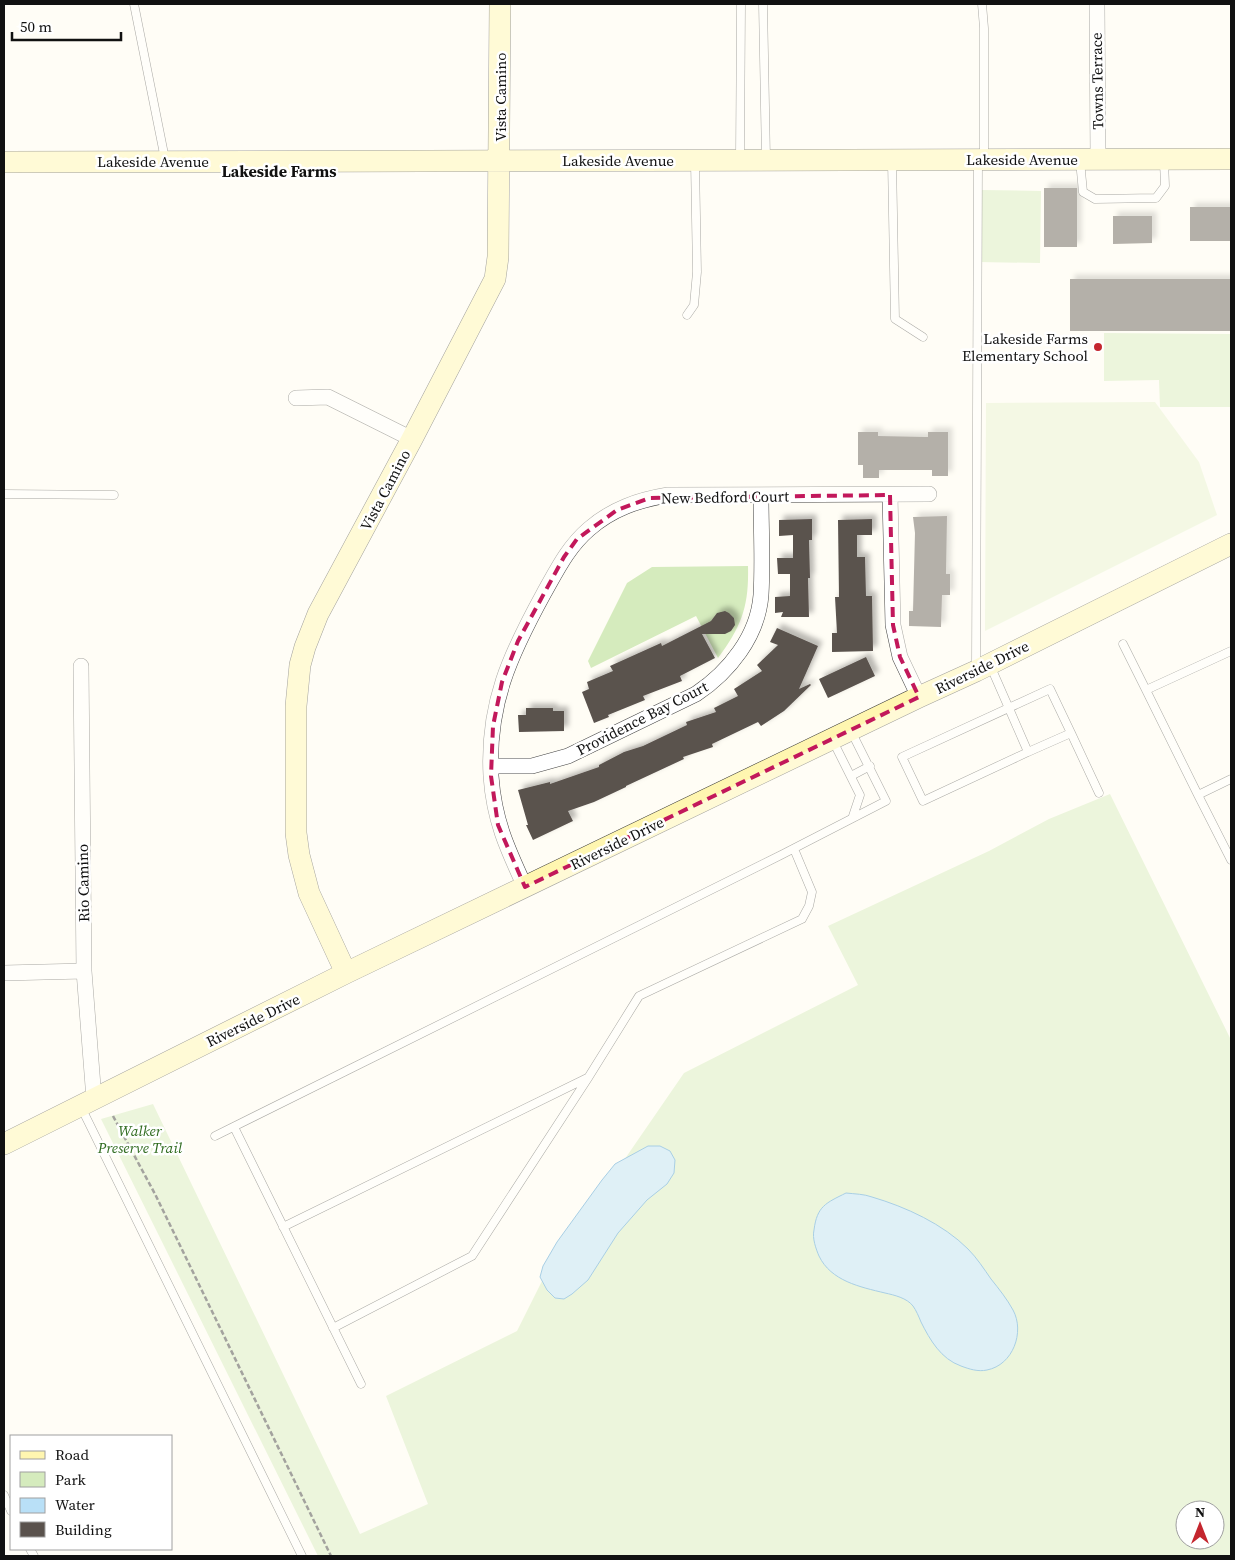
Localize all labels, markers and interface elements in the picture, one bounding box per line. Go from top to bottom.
scale bar [12,10,121,42]
text: 50 m [20,16,52,37]
street label: Towns Terrace [1086,32,1108,130]
street label: Vista Camino [490,53,511,141]
street label: Lakeside Avenue [966,149,1078,170]
street label: Lakeside Avenue [562,150,674,171]
street label: Lakeside Avenue [97,151,209,172]
district label: Lakeside Farms [221,160,337,182]
place label: Lakeside Farms Elementary School [962,328,1089,366]
marker: Lakeside Farms Elementary School [1092,341,1104,353]
street label: Vista Camino [355,446,415,534]
street label: New Bedford Court [661,485,789,509]
street label: Riverside Drive [932,635,1033,699]
street label: Providence Bay Court [573,676,711,760]
street label: Riverside Drive [567,811,668,875]
street label: Rio Camino [72,844,94,922]
street label: Riverside Drive [203,988,304,1052]
park label: Walker Preserve Trail [97,1120,183,1158]
legend [10,1435,172,1550]
text: Road [55,1444,89,1465]
text: Park [55,1469,87,1490]
text: Water [55,1494,96,1515]
north arrow [1175,1500,1225,1550]
text: N [1195,1502,1205,1522]
text: Building [55,1519,112,1540]

